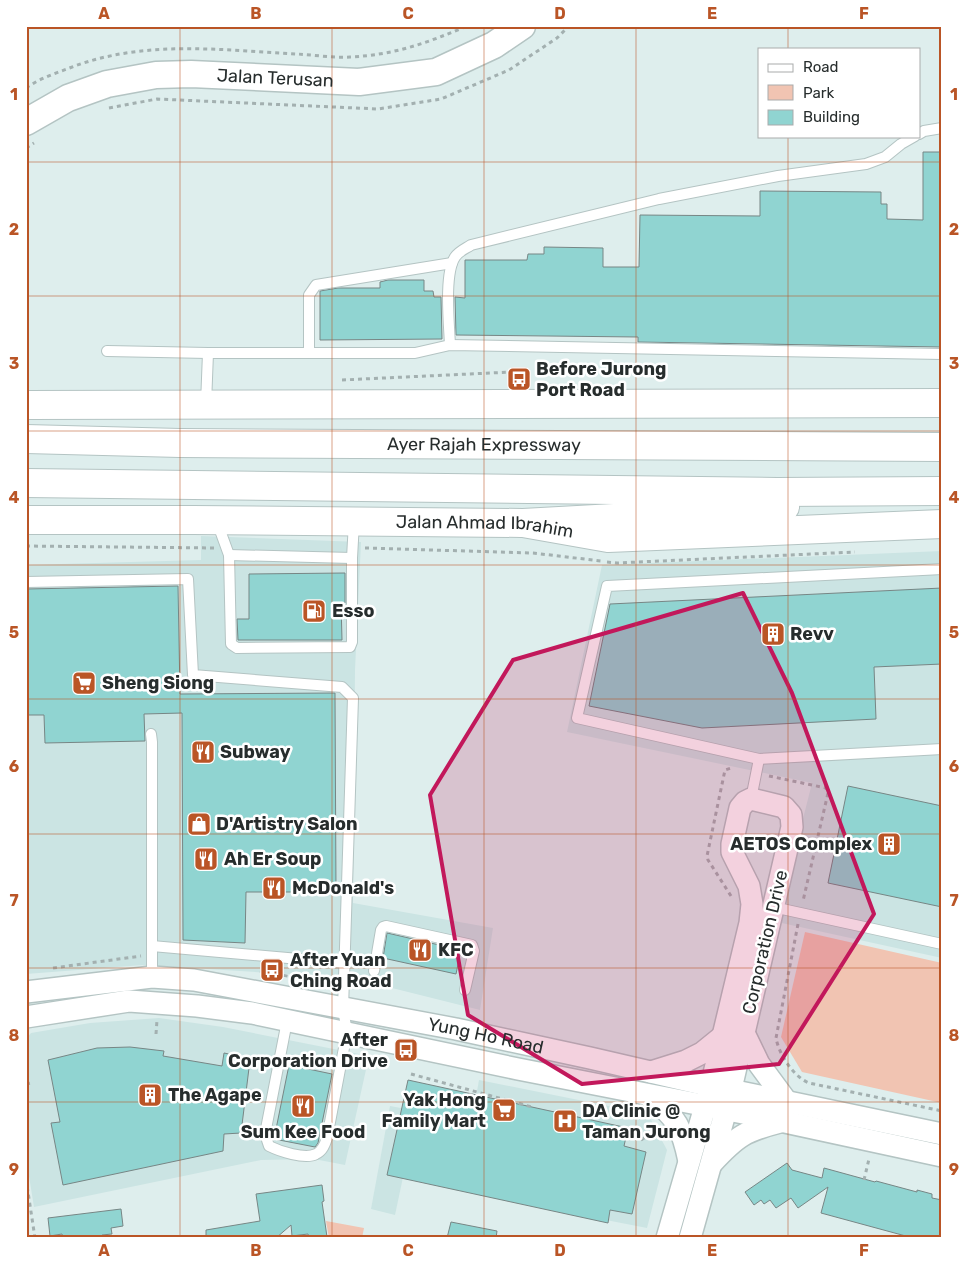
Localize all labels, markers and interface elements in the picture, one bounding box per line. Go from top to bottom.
text: A [98,4,110,23]
text: B [250,4,262,23]
text: C [402,4,414,23]
text: D [554,4,566,23]
text: E [707,4,717,23]
text: F [859,4,869,23]
legend [758,48,920,138]
text: Road [803,58,839,76]
street label: Jalan Terusan [216,64,334,92]
text: Park [803,84,834,102]
text: 1 [10,85,18,104]
text: 1 [950,85,958,104]
text: Building [803,108,860,126]
text: 2 [9,220,19,239]
text: 2 [949,220,959,239]
text: 3 [9,354,19,373]
text: 3 [949,354,959,373]
place label: Before Jurong Port Road [536,358,666,401]
bus stop icon: Before Jurong Port Road [506,366,532,392]
street label: Ayer Rajah Expressway [387,433,581,456]
text: 4 [9,488,20,507]
text: 4 [949,488,960,507]
street label: Jalan Ahmad Ibrahim [396,511,575,543]
fuel station icon: Esso [301,598,327,624]
place label: Esso [332,600,374,622]
building icon: Revv [760,621,786,647]
text: 5 [9,623,19,642]
place label: Revv [790,623,834,645]
text: 5 [949,623,959,642]
supermarket icon: Sheng Siong [71,670,97,696]
place label: Sheng Siong [102,672,214,694]
restaurant icon: Subway [190,739,216,765]
place label: Subway [220,741,291,763]
text: 6 [9,757,19,776]
text: 6 [949,757,959,776]
shop icon: D'Artistry Salon [186,811,212,837]
place label: D'Artistry Salon [216,813,358,835]
building icon: AETOS Complex [876,831,902,857]
place label: AETOS Complex [730,833,872,855]
restaurant icon: Ah Er Soup [193,846,219,872]
place label: Ah Er Soup [224,848,321,870]
street label: Corporation Drive [738,868,792,1016]
restaurant icon: McDonald's [261,875,287,901]
place label: McDonald's [292,877,394,899]
text: 7 [9,891,19,910]
text: 7 [949,891,959,910]
restaurant icon: KFC [407,937,433,963]
place label: KFC [438,939,474,961]
place label: After Yuan Ching Road [290,949,392,992]
bus stop icon: After Yuan Ching Road [259,957,285,983]
street label: Yung Ho Road [426,1013,546,1059]
text: 8 [9,1026,20,1045]
text: 8 [949,1026,960,1045]
place label: After Corporation Drive [228,1029,388,1072]
bus stop icon: After Corporation Drive [393,1037,419,1063]
building icon: The Agape [137,1082,163,1108]
place label: The Agape [168,1084,262,1106]
place label: Yak Hong Family Mart [382,1089,486,1132]
restaurant icon: Sum Kee Food [290,1093,316,1119]
supermarket icon: Yak Hong Family Mart [491,1097,517,1123]
place label: DA Clinic @ Taman Jurong [582,1100,711,1143]
hospital icon: DA Clinic @ Taman Jurong [552,1108,578,1134]
place label: Sum Kee Food [241,1121,365,1143]
text: 9 [9,1160,19,1179]
text: 9 [949,1160,959,1179]
text: A [98,1241,110,1260]
text: B [250,1241,262,1260]
text: C [402,1241,414,1260]
text: D [554,1241,566,1260]
text: E [707,1241,717,1260]
text: F [859,1241,869,1260]

